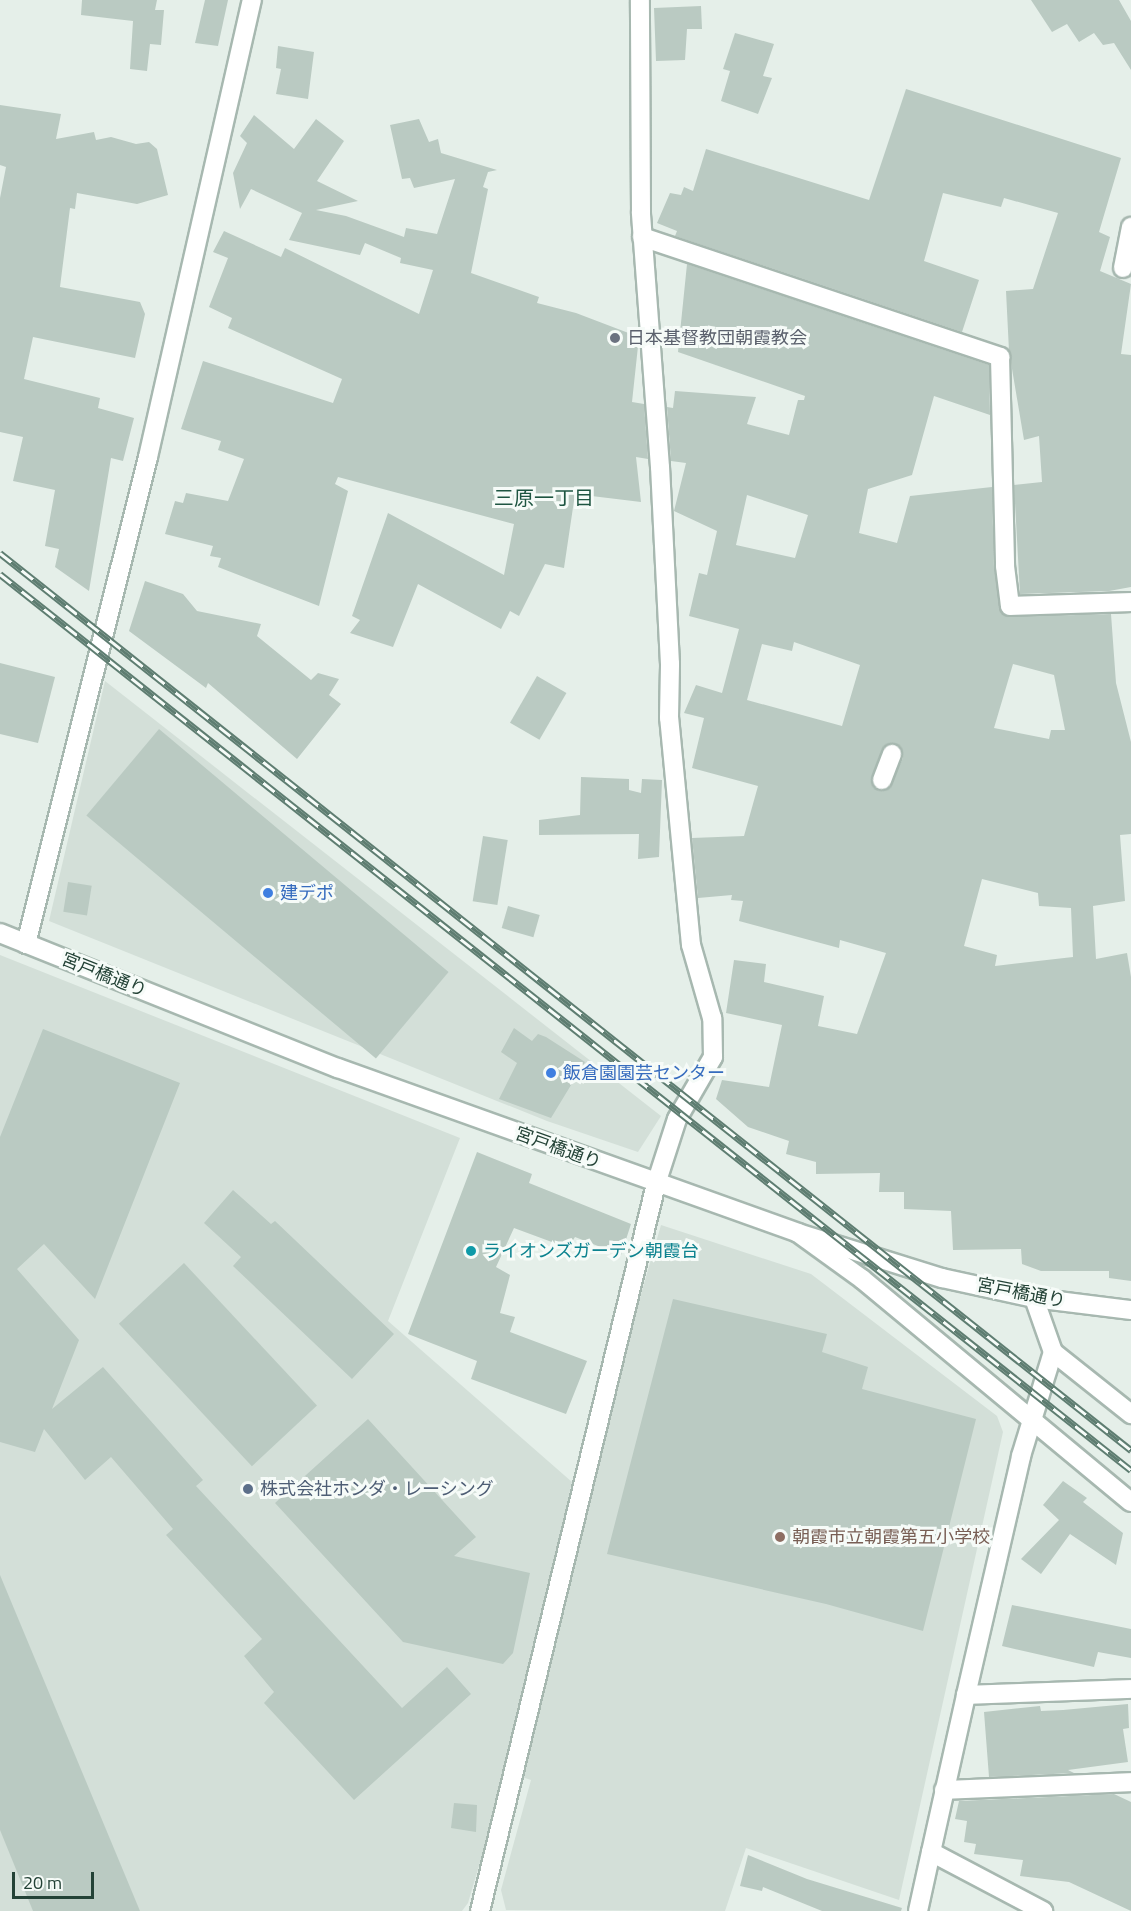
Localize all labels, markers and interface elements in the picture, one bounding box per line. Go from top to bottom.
place label: 日本基督教団朝霞教会 [627,327,807,349]
marker: 日本基督教団朝霞教会 [608,331,622,345]
district label: 三原一丁目 [494,485,594,509]
place label: 建デポ [280,882,334,904]
marker: 建デポ [261,886,275,900]
street label: 宮戸橋通り [58,948,150,1002]
place label: 飯倉園園芸センター [563,1062,725,1084]
marker: 飯倉園園芸センター [544,1066,558,1080]
street label: 宮戸橋通り [512,1122,604,1174]
place label: ライオンズガーデン朝霞台 [483,1240,699,1262]
marker: ライオンズガーデン朝霞台 [464,1244,478,1258]
street label: 宮戸橋通り [975,1274,1067,1312]
place label: 株式会社ホンダ・レーシング [260,1478,494,1500]
marker: 株式会社ホンダ・レーシング [241,1482,255,1496]
place label: 朝霞市立朝霞第五小学校 [792,1526,990,1548]
marker: 朝霞市立朝霞第五小学校 [773,1530,787,1544]
scale bar [15,1860,98,1898]
text: 20 m [23,1869,62,1896]

